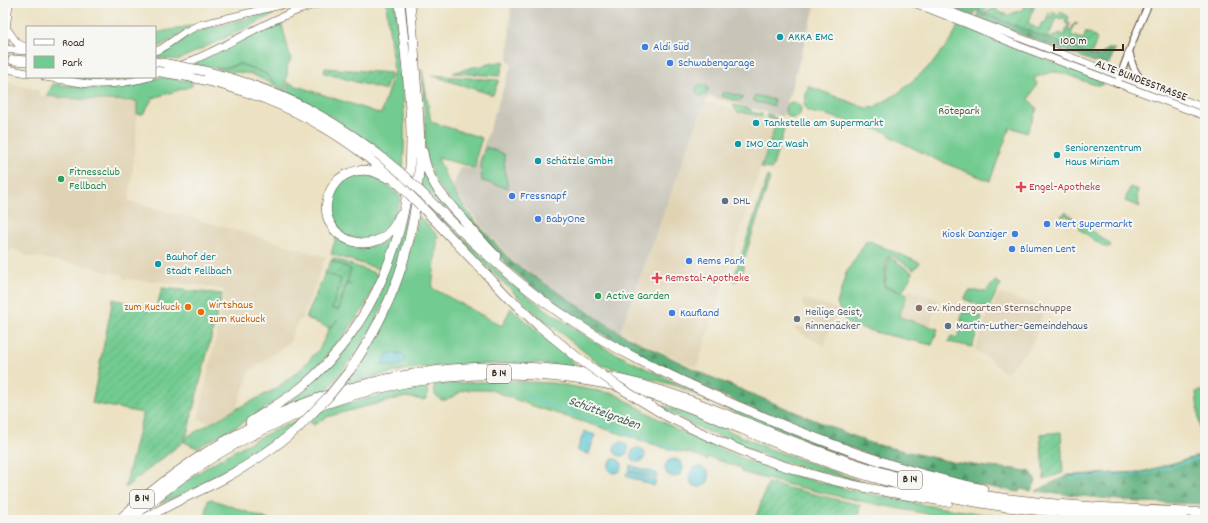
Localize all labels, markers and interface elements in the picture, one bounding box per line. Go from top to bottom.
legend [26,26,156,78]
scale bar [1054,26,1123,52]
place label: AKKA EMC [788,29,833,46]
marker: AKKA EMC [775,32,785,42]
text: 100 m [1060,33,1087,50]
text: Road [62,35,84,52]
place label: Aldi Süd [653,39,689,56]
marker: Aldi Süd [640,42,650,52]
text: Park [62,55,83,72]
place label: Schwabengarage [678,55,755,72]
street label: ALTE BUNDESSTRASSE [1093,56,1190,107]
marker: Schwabengarage [665,58,675,68]
park label: Rötepark [938,103,980,120]
place label: Tankstelle am Supermarkt [764,115,884,132]
marker: Tankstelle am Supermarkt [751,118,761,128]
place label: IMO Car Wash [746,136,808,153]
marker: IMO Car Wash [733,139,743,149]
place label: Seniorenzentrum Haus Miriam [1065,140,1142,171]
marker: Seniorenzentrum Haus Miriam [1052,150,1062,160]
place label: Schätzle GmbH [546,153,613,170]
marker: Schätzle GmbH [533,156,543,166]
place label: Fitnessclub Fellbach [69,164,120,195]
marker: Fitnessclub Fellbach [56,174,66,184]
place label: Engel-Apotheke [1029,179,1100,196]
marker: Engel-Apotheke [1016,182,1026,192]
place label: Fressnapf [520,188,567,205]
marker: Fressnapf [507,191,517,201]
place label: DHL [733,193,750,210]
marker: DHL [720,196,730,206]
place label: BabyOne [546,211,585,228]
marker: BabyOne [533,214,543,224]
place label: Mert Supermarkt [1055,216,1133,233]
marker: Mert Supermarkt [1042,219,1052,229]
place label: Kiosk Danziger [942,226,1008,243]
marker: Kiosk Danziger [1010,229,1020,239]
place label: Blumen Lent [1020,241,1076,258]
marker: Blumen Lent [1007,244,1017,254]
place label: Bauhof der Stadt Fellbach [166,249,232,280]
place label: Rems Park [697,253,745,270]
marker: Rems Park [684,256,694,266]
marker: Bauhof der Stadt Fellbach [153,259,163,269]
place label: Remstal-Apotheke [665,270,749,287]
marker: Remstal-Apotheke [652,273,662,283]
place label: Active Garden [606,288,670,305]
marker: Active Garden [593,291,603,301]
place label: Wirtshaus zum Kuckuck [209,297,265,328]
place label: zum Kuckuck [124,299,180,316]
place label: ev. Kindergarten Sternschnuppe [927,300,1071,317]
marker: zum Kuckuck [183,302,193,312]
marker: ev. Kindergarten Sternschnuppe [914,303,924,313]
place label: Heilige Geist, Rinnenäcker [805,304,862,335]
place label: Kaufland [680,305,719,322]
marker: Wirtshaus zum Kuckuck [196,307,206,317]
marker: Kaufland [667,308,677,318]
marker: Heilige Geist, Rinnenäcker [792,314,802,324]
place label: Martin-Luther-Gemeindehaus [956,318,1088,335]
marker: Martin-Luther-Gemeindehaus [943,321,953,331]
road number: B 14 [487,365,511,383]
water label: Schüttelgraben [566,392,643,436]
road number: B 14 [898,471,922,489]
road number: B 14 [130,490,154,508]

